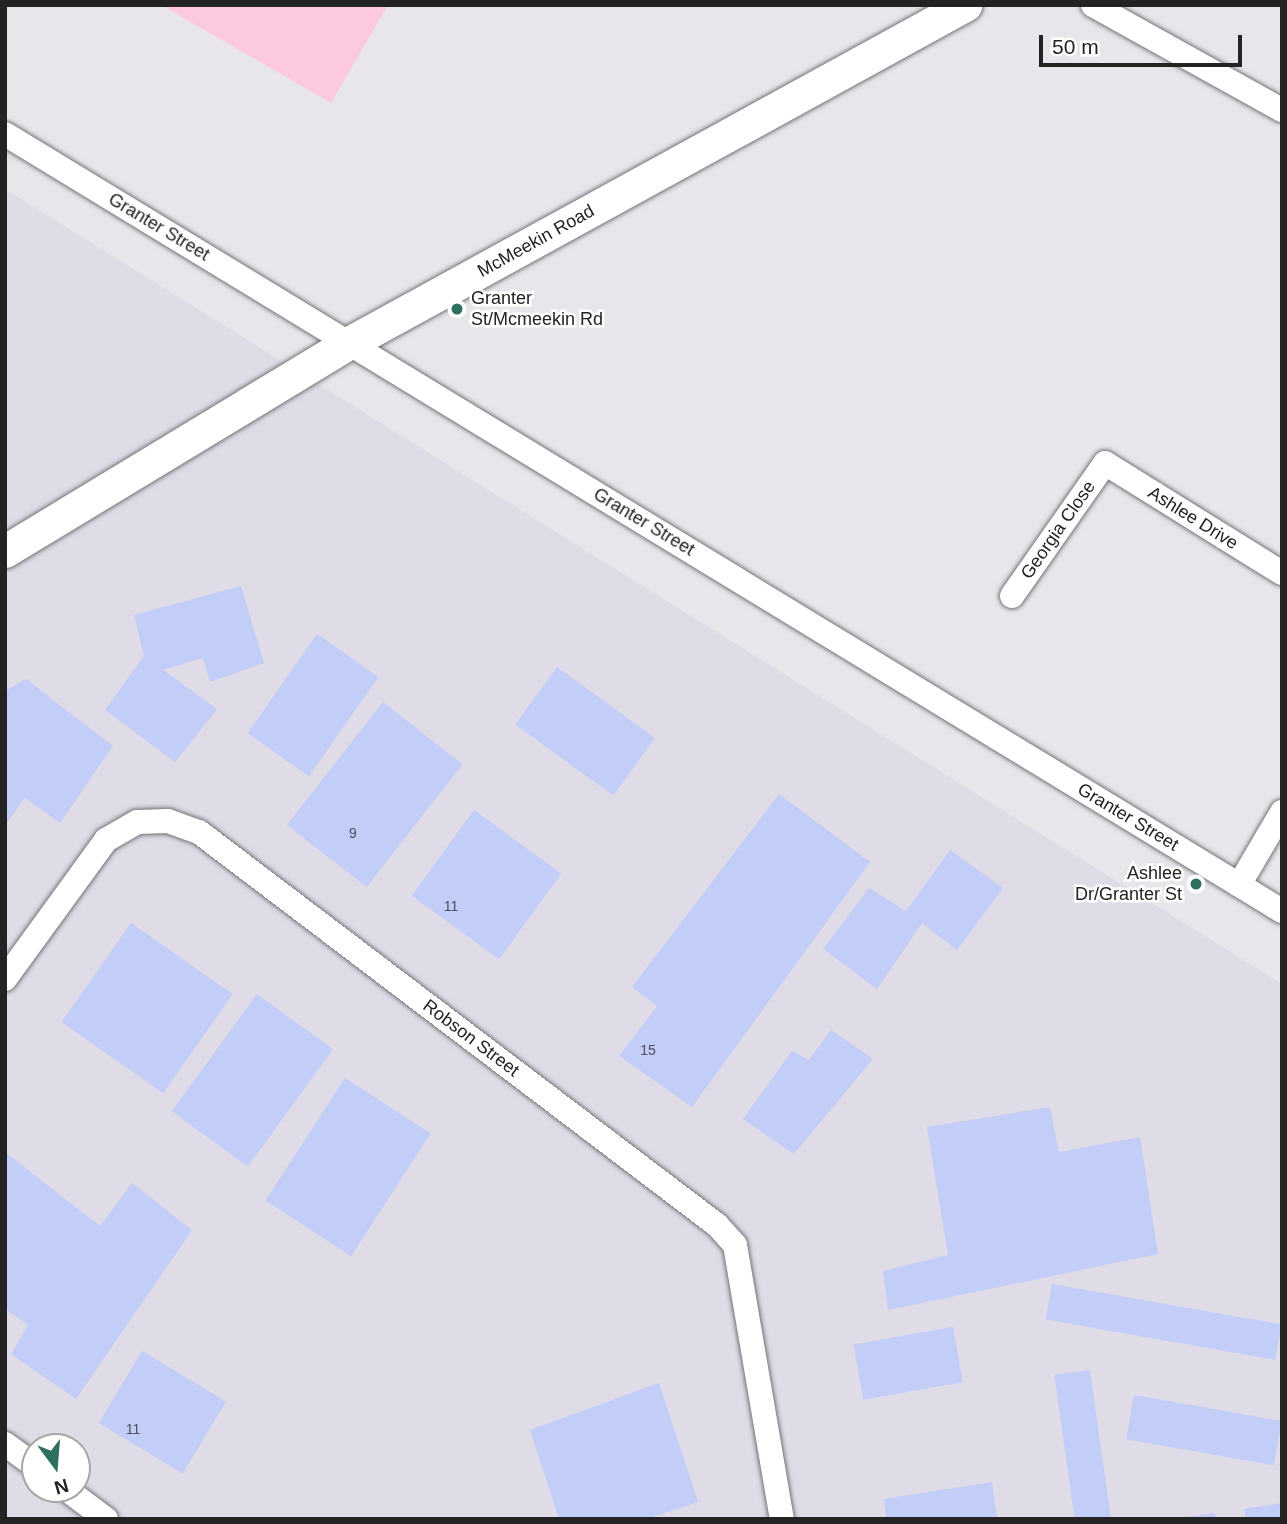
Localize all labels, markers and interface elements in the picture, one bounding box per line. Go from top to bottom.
scale bar [1042,21,1245,65]
text: 50 m [1052,35,1099,58]
street label: Granter Street [105,188,213,266]
street label: McMeekin Road [474,200,598,282]
place label: Granter St/Mcmeekin Rd [471,288,603,330]
marker: Granter St/Mcmeekin Rd [449,301,465,317]
street label: Georgia Close [1016,477,1100,583]
street label: Ashlee Drive [1144,482,1242,554]
street label: Granter Street [590,483,698,561]
street label: Granter Street [1074,778,1182,856]
house number: 9 [349,825,357,841]
place label: Ashlee Dr/Granter St [1075,863,1182,906]
marker: Ashlee Dr/Granter St [1188,876,1204,892]
house number: 11 [444,898,458,914]
street label: Robson Street [419,995,523,1081]
house number: 15 [640,1042,656,1058]
house number: 11 [126,1421,140,1437]
north arrow [21,1433,91,1503]
text: N [52,1475,71,1499]

